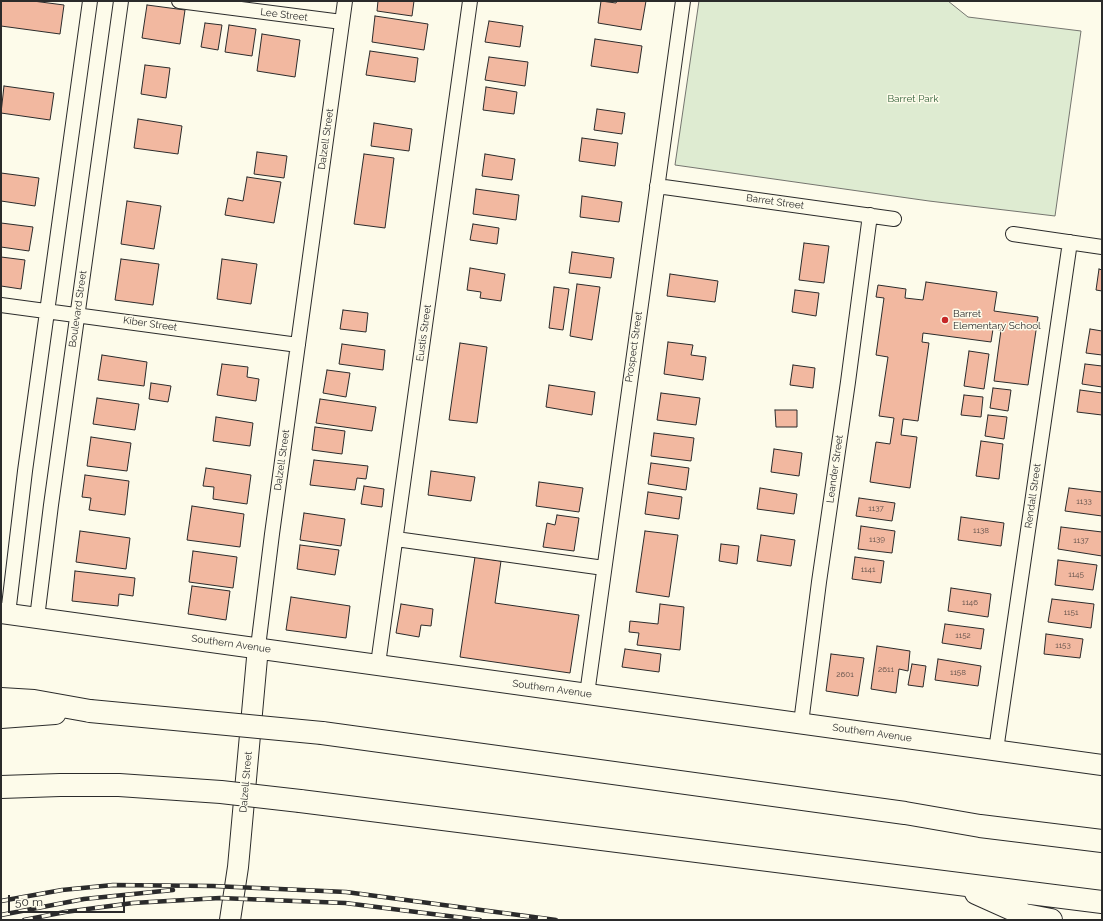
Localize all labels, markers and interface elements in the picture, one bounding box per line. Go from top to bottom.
street label: Lee Street [260,6,308,24]
park label: Barret Park [887,93,939,105]
street label: Dalzell Street [316,108,336,170]
street label: Barret Street [745,192,805,212]
street label: Boulevard Street [67,270,89,348]
street label: Eustis Street [414,304,434,362]
place label: Barret Elementary School [953,308,1041,332]
street label: Prospect Street [623,311,645,383]
street label: Kiber Street [122,314,178,334]
marker: Barret Elementary School [940,315,950,325]
street label: Dalzell Street [272,429,292,491]
street label: Leander Street [824,434,846,504]
street label: Rendall Street [1023,463,1043,529]
house number: 1133 [1076,497,1092,507]
house number: 1137 [868,504,884,514]
house number: 1138 [973,526,989,536]
house number: 1139 [869,535,885,545]
house number: 1137 [1073,536,1089,546]
house number: 1141 [861,565,875,575]
house number: 1145 [1068,570,1084,580]
house number: 1146 [962,598,978,608]
house number: 1151 [1064,608,1078,618]
house number: 1152 [955,631,971,641]
street label: Southern Avenue [191,632,271,656]
house number: 1153 [1055,641,1071,651]
house number: 2611 [878,665,894,675]
house number: 1158 [950,668,966,678]
house number: 2601 [836,670,854,680]
street label: Southern Avenue [512,677,592,701]
street label: Southern Avenue [832,721,912,745]
street label: Dalzell Street [237,751,255,813]
scale bar [10,887,127,913]
text: 50 m [15,895,43,909]

